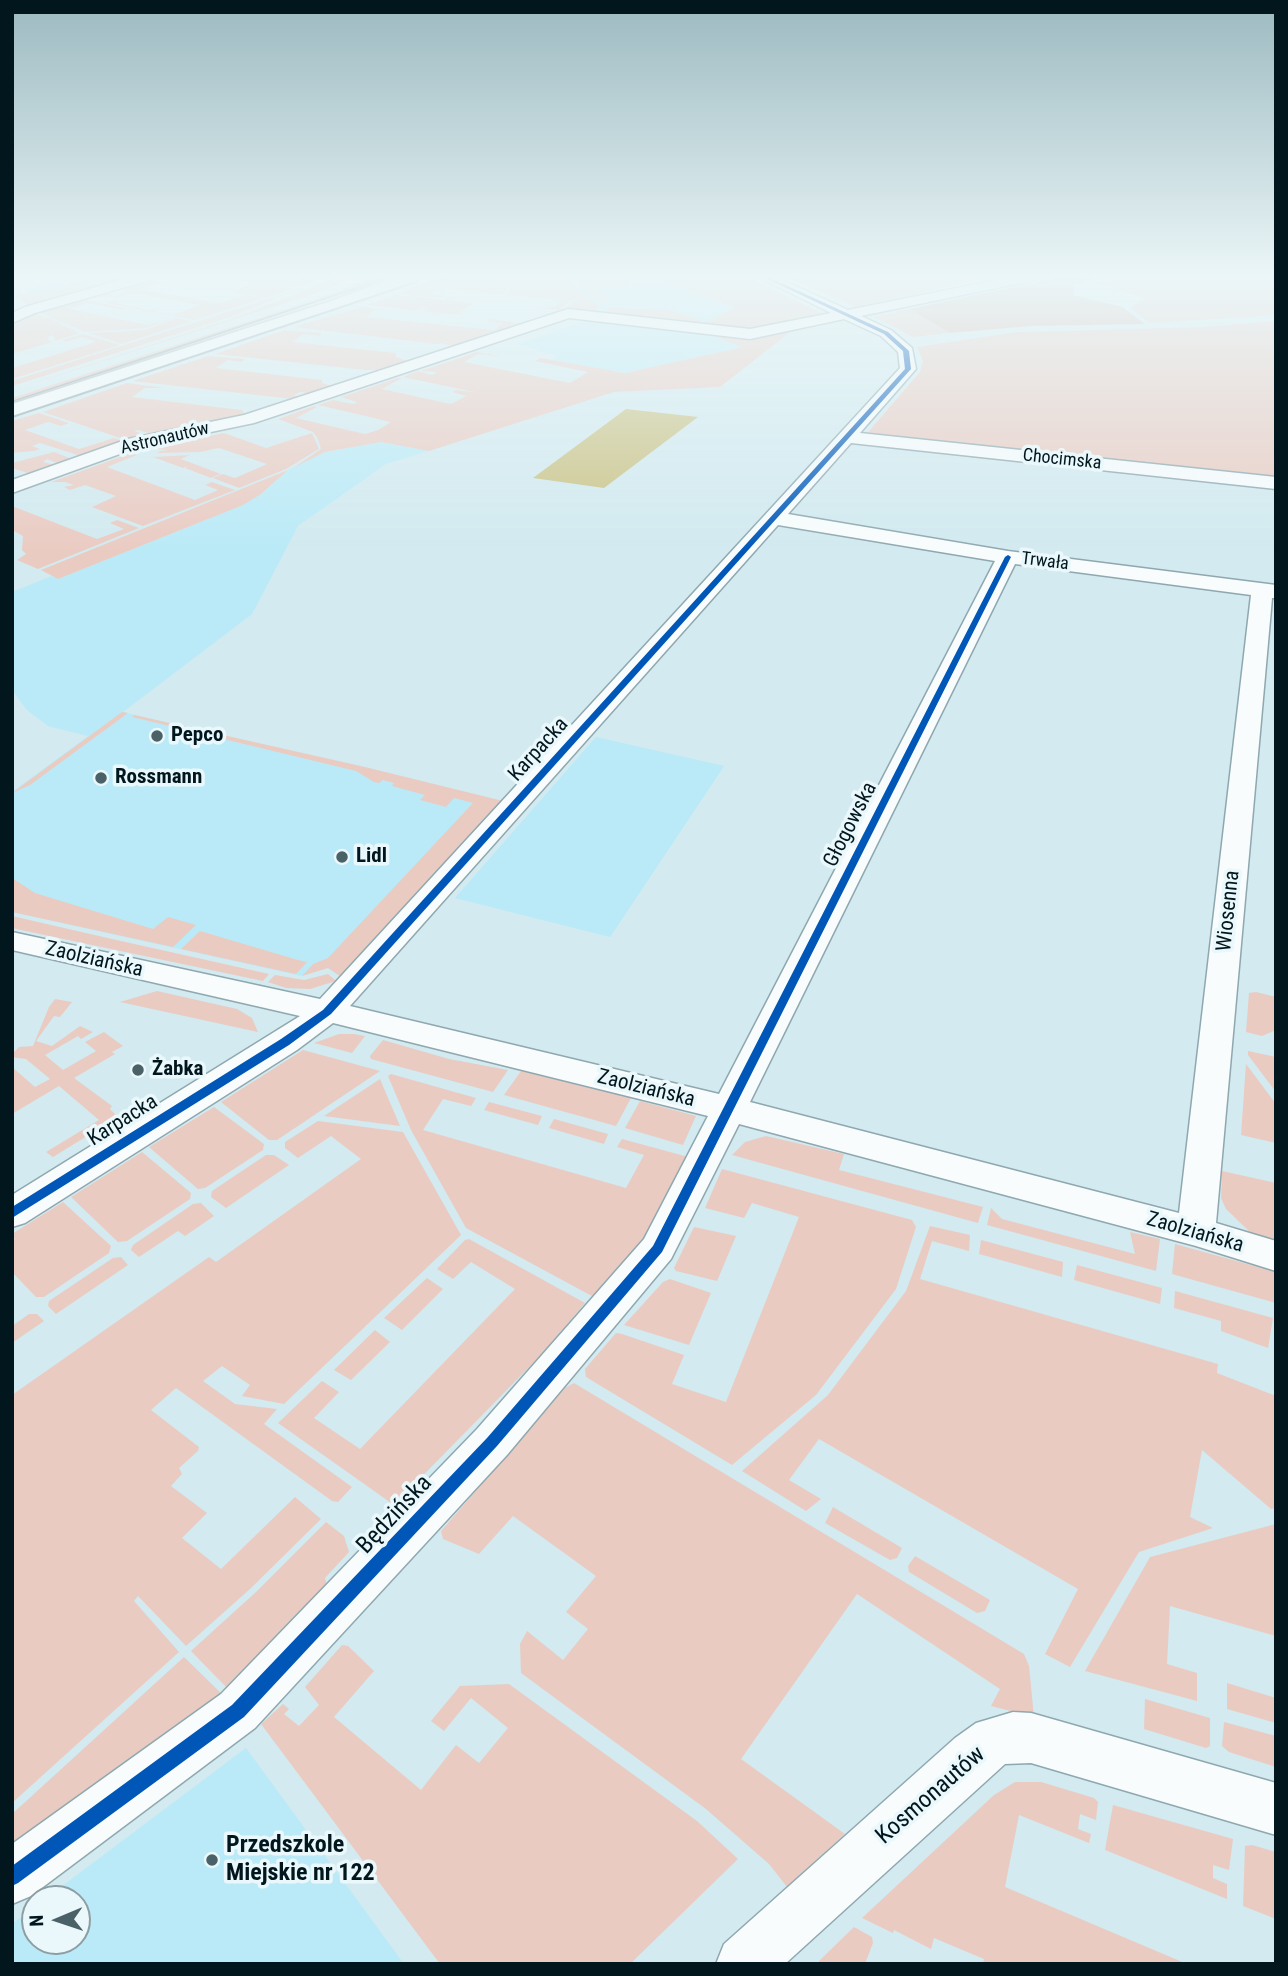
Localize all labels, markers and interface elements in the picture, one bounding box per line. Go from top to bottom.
street label: Astronautów [119,418,211,460]
street label: Chocimska [1022,445,1102,475]
street label: Trwała [1020,548,1070,576]
street label: Karpacka [504,713,574,787]
place label: Pepco [171,723,223,749]
marker: Pepco [149,728,165,744]
place label: Rossmann [115,765,202,791]
marker: Rossmann [93,770,109,786]
street label: Głogowska [819,778,883,872]
place label: Lidl [356,844,387,870]
marker: Lidl [334,849,350,865]
street label: Wiosenna [1212,869,1246,953]
street label: Zaolziańska [43,937,145,983]
place label: Żabka [152,1057,203,1083]
marker: Żabka [130,1062,146,1078]
street label: Zaolziańska [595,1065,697,1113]
street label: Karpacka [83,1090,163,1152]
street label: Zaolziańska [1144,1207,1246,1259]
street label: Będzińska [351,1470,439,1560]
street label: Kosmonautów [871,1741,991,1851]
place label: Przedszkole Miejskie nr 122 [226,1832,375,1888]
marker: Przedszkole Miejskie nr 122 [204,1852,220,1868]
north arrow [21,1885,91,1955]
text: N [25,1914,48,1927]

